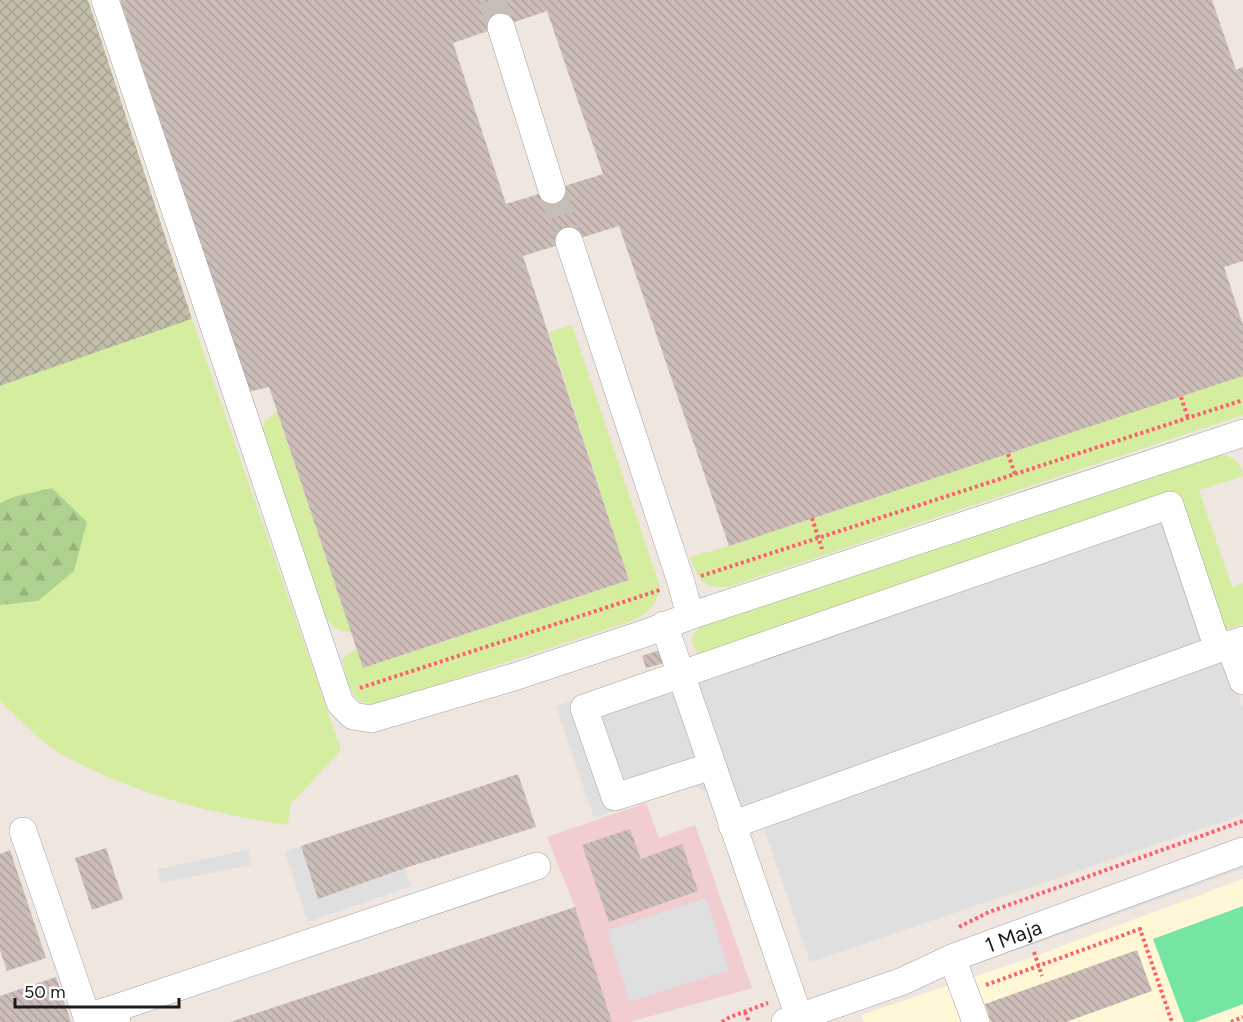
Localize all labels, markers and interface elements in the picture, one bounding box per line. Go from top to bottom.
street label: 1 Maja [981,914,1045,957]
scale bar [15,971,178,1009]
text: 50 m [24,981,66,1003]

